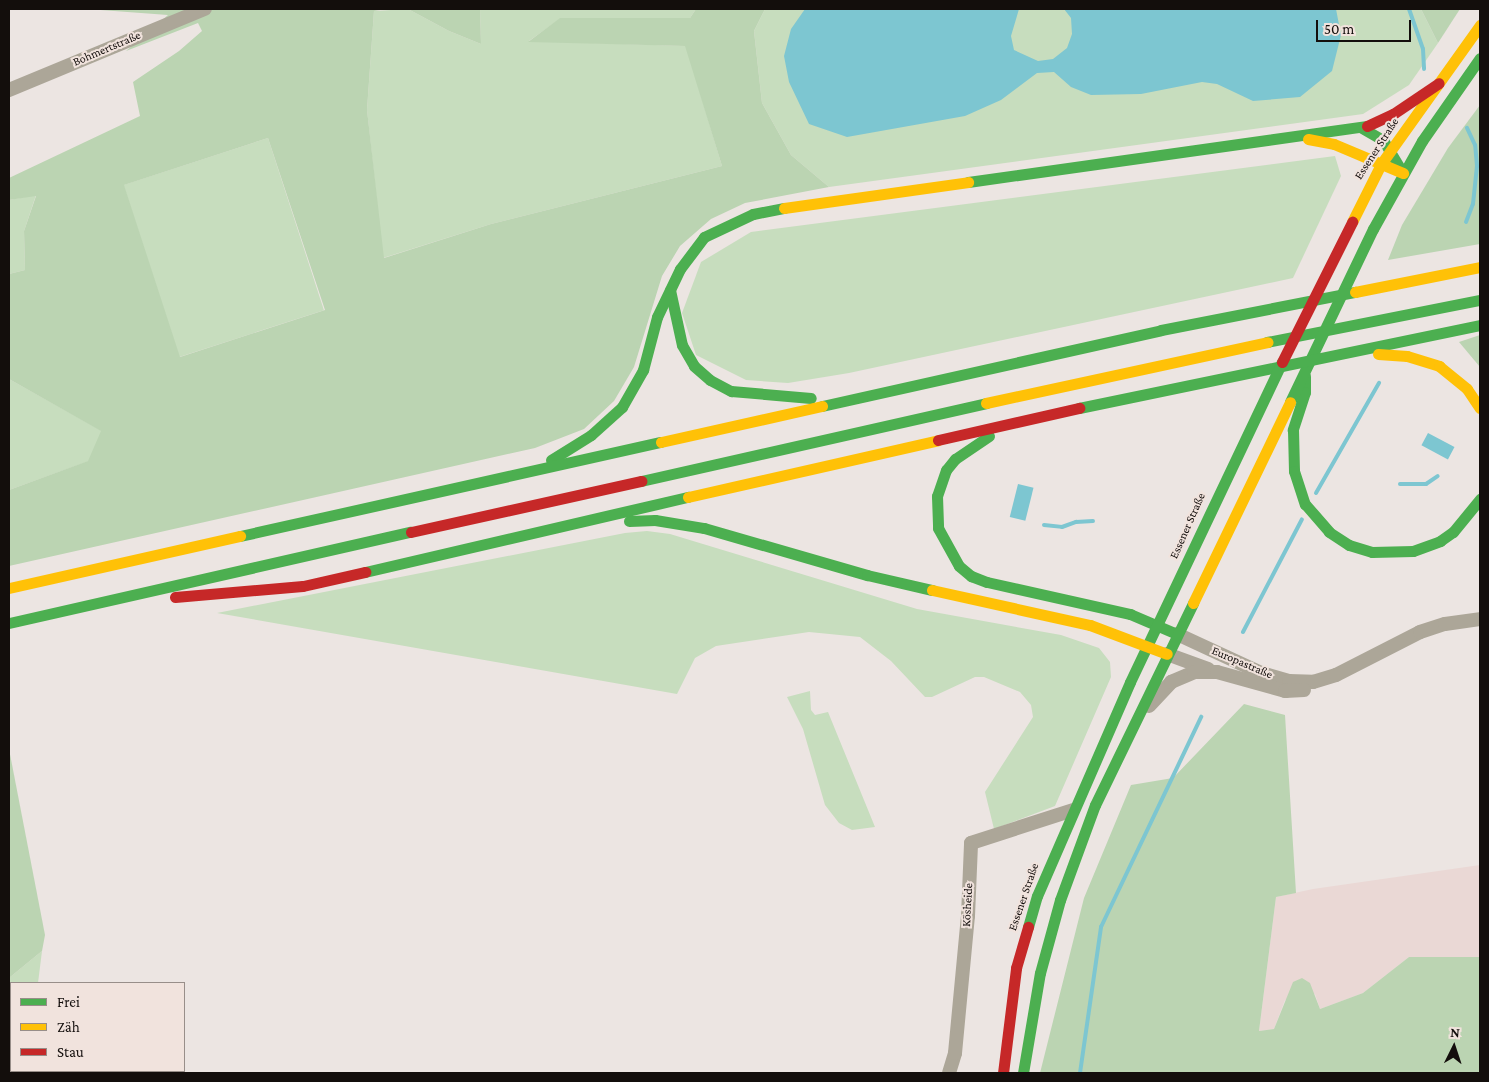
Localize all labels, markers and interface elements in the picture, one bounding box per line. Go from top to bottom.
scale bar [1319,10,1414,42]
text: 50 m [1324,21,1354,37]
street label: Bohmertstraße [71,28,143,70]
street label: Essener Straße [1352,115,1402,183]
street label: Essener Straße [1167,491,1209,561]
street label: Europastraße [1209,644,1275,682]
street label: Essener Straße [1006,861,1042,933]
street label: Kösheide [960,883,976,927]
legend [10,982,185,1072]
text: Frei [57,994,80,1010]
text: Zäh [57,1019,80,1035]
north arrow [1429,1022,1479,1072]
text: N [1450,1024,1460,1040]
text: Stau [57,1044,84,1060]

